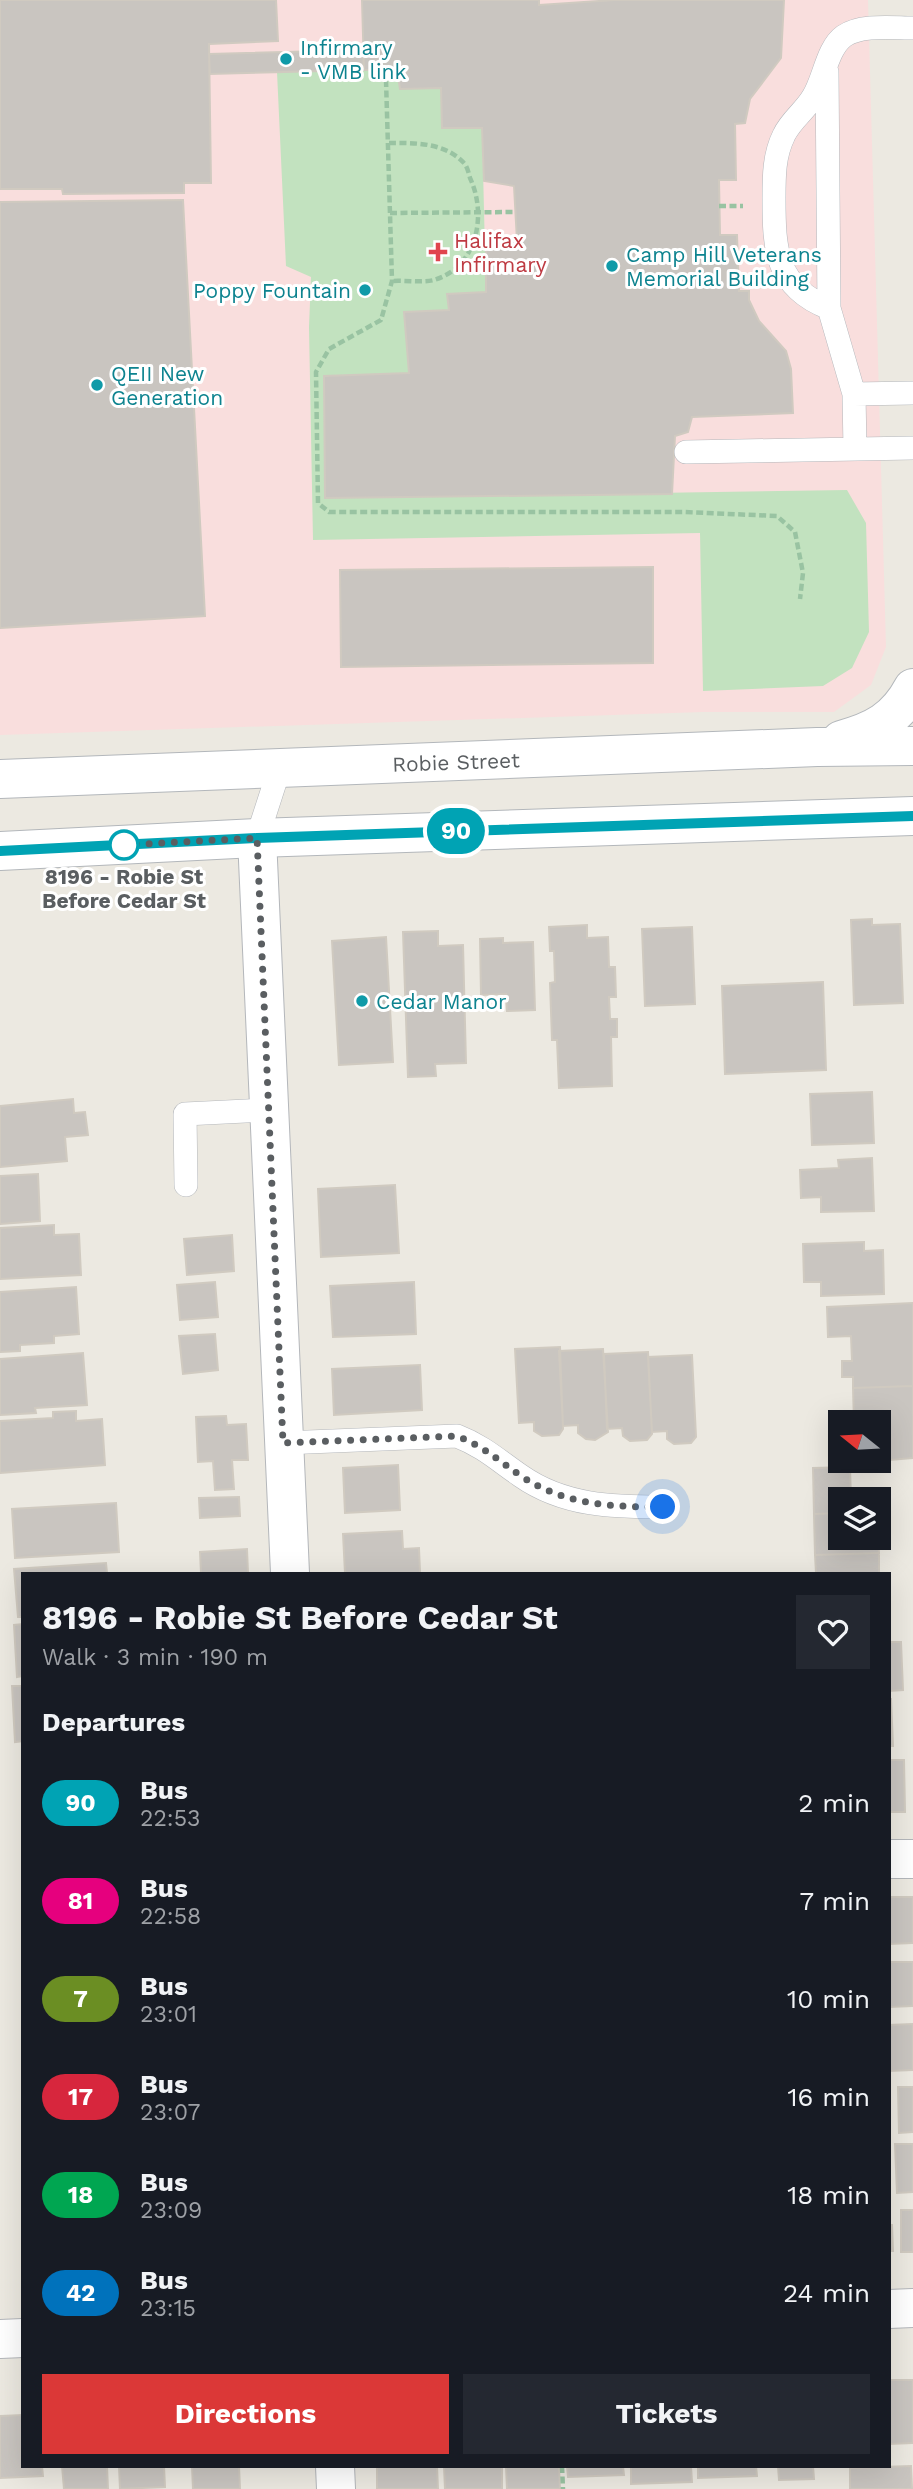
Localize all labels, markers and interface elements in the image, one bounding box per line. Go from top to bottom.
place label: Infirmary - VMB link [300,35,407,84]
marker: Infirmary - VMB link [278,51,294,67]
place label: Halifax Infirmary [454,228,547,277]
marker: Halifax Infirmary [428,242,448,262]
place label: Camp Hill Veterans Memorial Building [626,242,822,291]
marker: Camp Hill Veterans Memorial Building [604,258,620,274]
place label: Poppy Fountain [193,278,351,303]
marker: Poppy Fountain [357,282,373,298]
place label: QEII New Generation [111,361,223,410]
marker: QEII New Generation [89,377,105,393]
street label: Robie Street [392,747,520,777]
line badge: 90 [424,808,488,854]
text: 90 [441,817,471,845]
marker: 8196 - Robie St Before Cedar St [109,830,139,860]
place label: 8196 - Robie St Before Cedar St [42,864,206,913]
place label: Cedar Manor [376,989,507,1014]
marker: Cedar Manor [354,993,370,1009]
north arrow [828,1410,891,1474]
map controls [828,1410,891,1550]
button: layers [828,1487,891,1550]
your location [645,1489,680,1524]
button: heart [796,1595,870,1669]
text: 8196 - Robie St Before Cedar St [42,1598,558,1637]
text: Walk · 3 min · 190 m [42,1644,268,1671]
text: Departures [42,1707,185,1737]
text: Bus [140,1775,188,1805]
text: 2 min [798,1788,870,1818]
text: 90 [65,1789,96,1817]
text: 22:53 [140,1805,200,1832]
text: Bus [140,1873,188,1903]
text: 7 min [800,1886,870,1916]
text: 81 [68,1887,93,1915]
text: 22:58 [140,1903,201,1930]
text: Bus [140,1971,188,2001]
text: 10 min [787,1984,870,2014]
text: 7 [73,1985,88,2013]
text: 23:01 [140,2001,197,2028]
text: Bus [140,2069,188,2099]
text: 16 min [787,2082,870,2112]
text: 17 [68,2083,93,2111]
text: 23:07 [140,2099,200,2126]
text: Bus [140,2167,188,2197]
text: 18 min [787,2180,870,2210]
text: 18 [68,2181,93,2209]
text: 23:09 [140,2197,202,2224]
text: Bus [140,2265,188,2295]
text: 24 min [783,2278,870,2308]
text: 42 [66,2279,95,2307]
text: 23:15 [140,2295,196,2322]
button: Directions [42,2374,449,2454]
button: Tickets [463,2374,870,2454]

